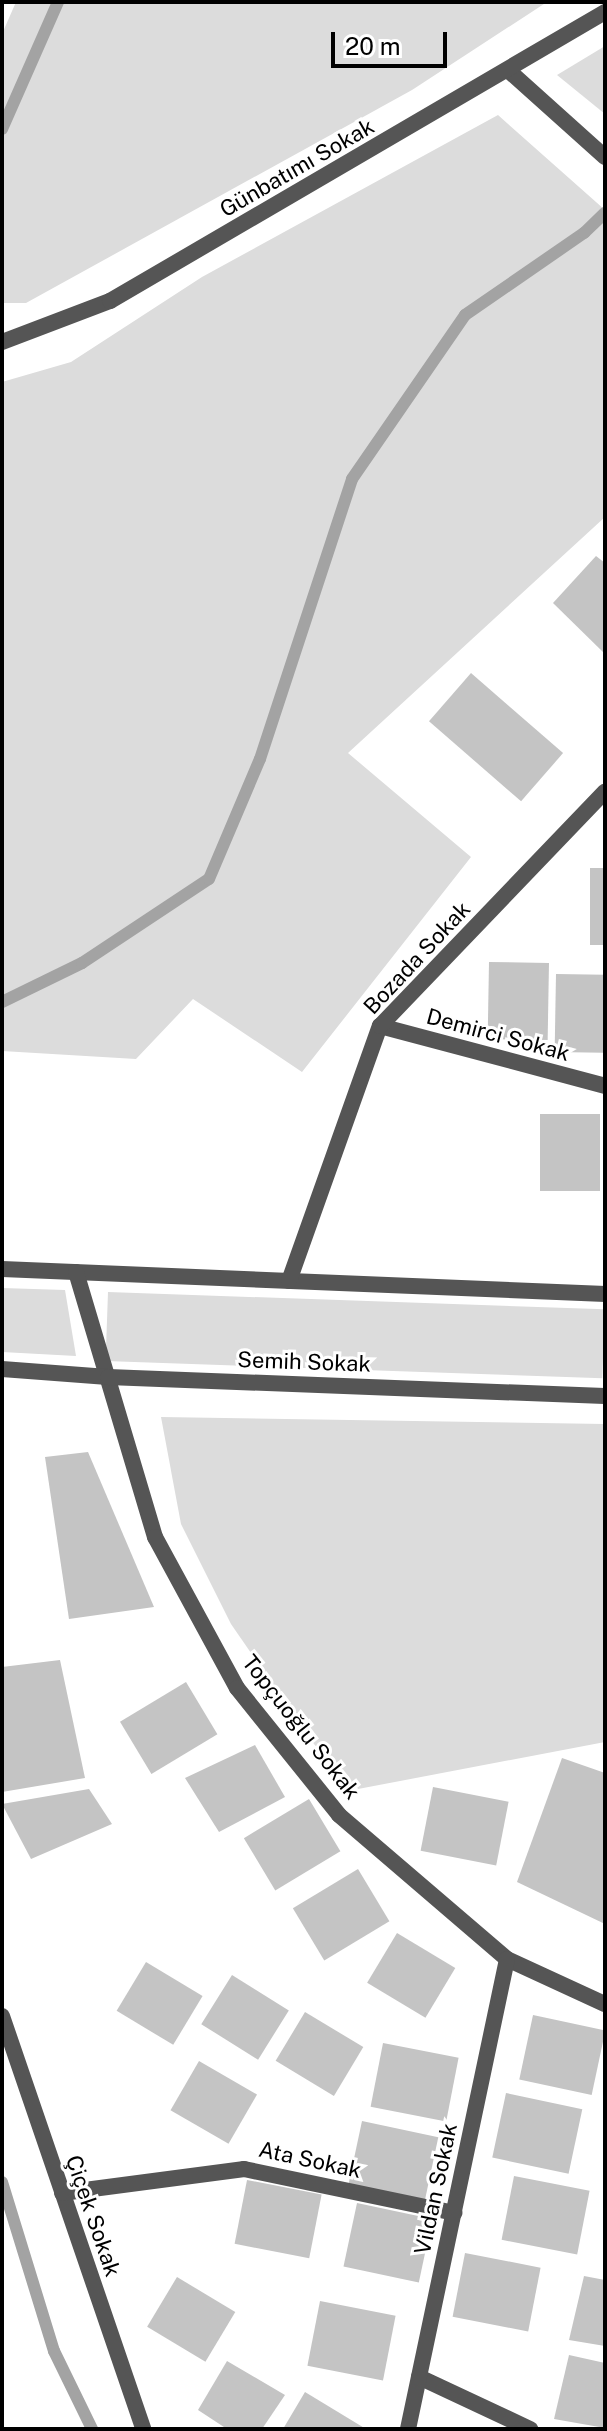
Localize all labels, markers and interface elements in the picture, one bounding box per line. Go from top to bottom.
scale bar [335,16,451,66]
text: 20 m [345,32,401,60]
street label: Günbatımı Sokak [215,113,379,223]
street label: Bozada Sokak [358,896,476,1020]
street label: Demirci Sokak [424,1003,572,1067]
street label: Semih Sokak [237,1346,371,1378]
street label: Topçuoğlu Sokak [236,1650,366,1804]
street label: Vildan Sokak [409,2121,463,2257]
street label: Ata Sokak [256,2136,364,2184]
street label: Çiçek Sokak [60,2152,126,2280]

